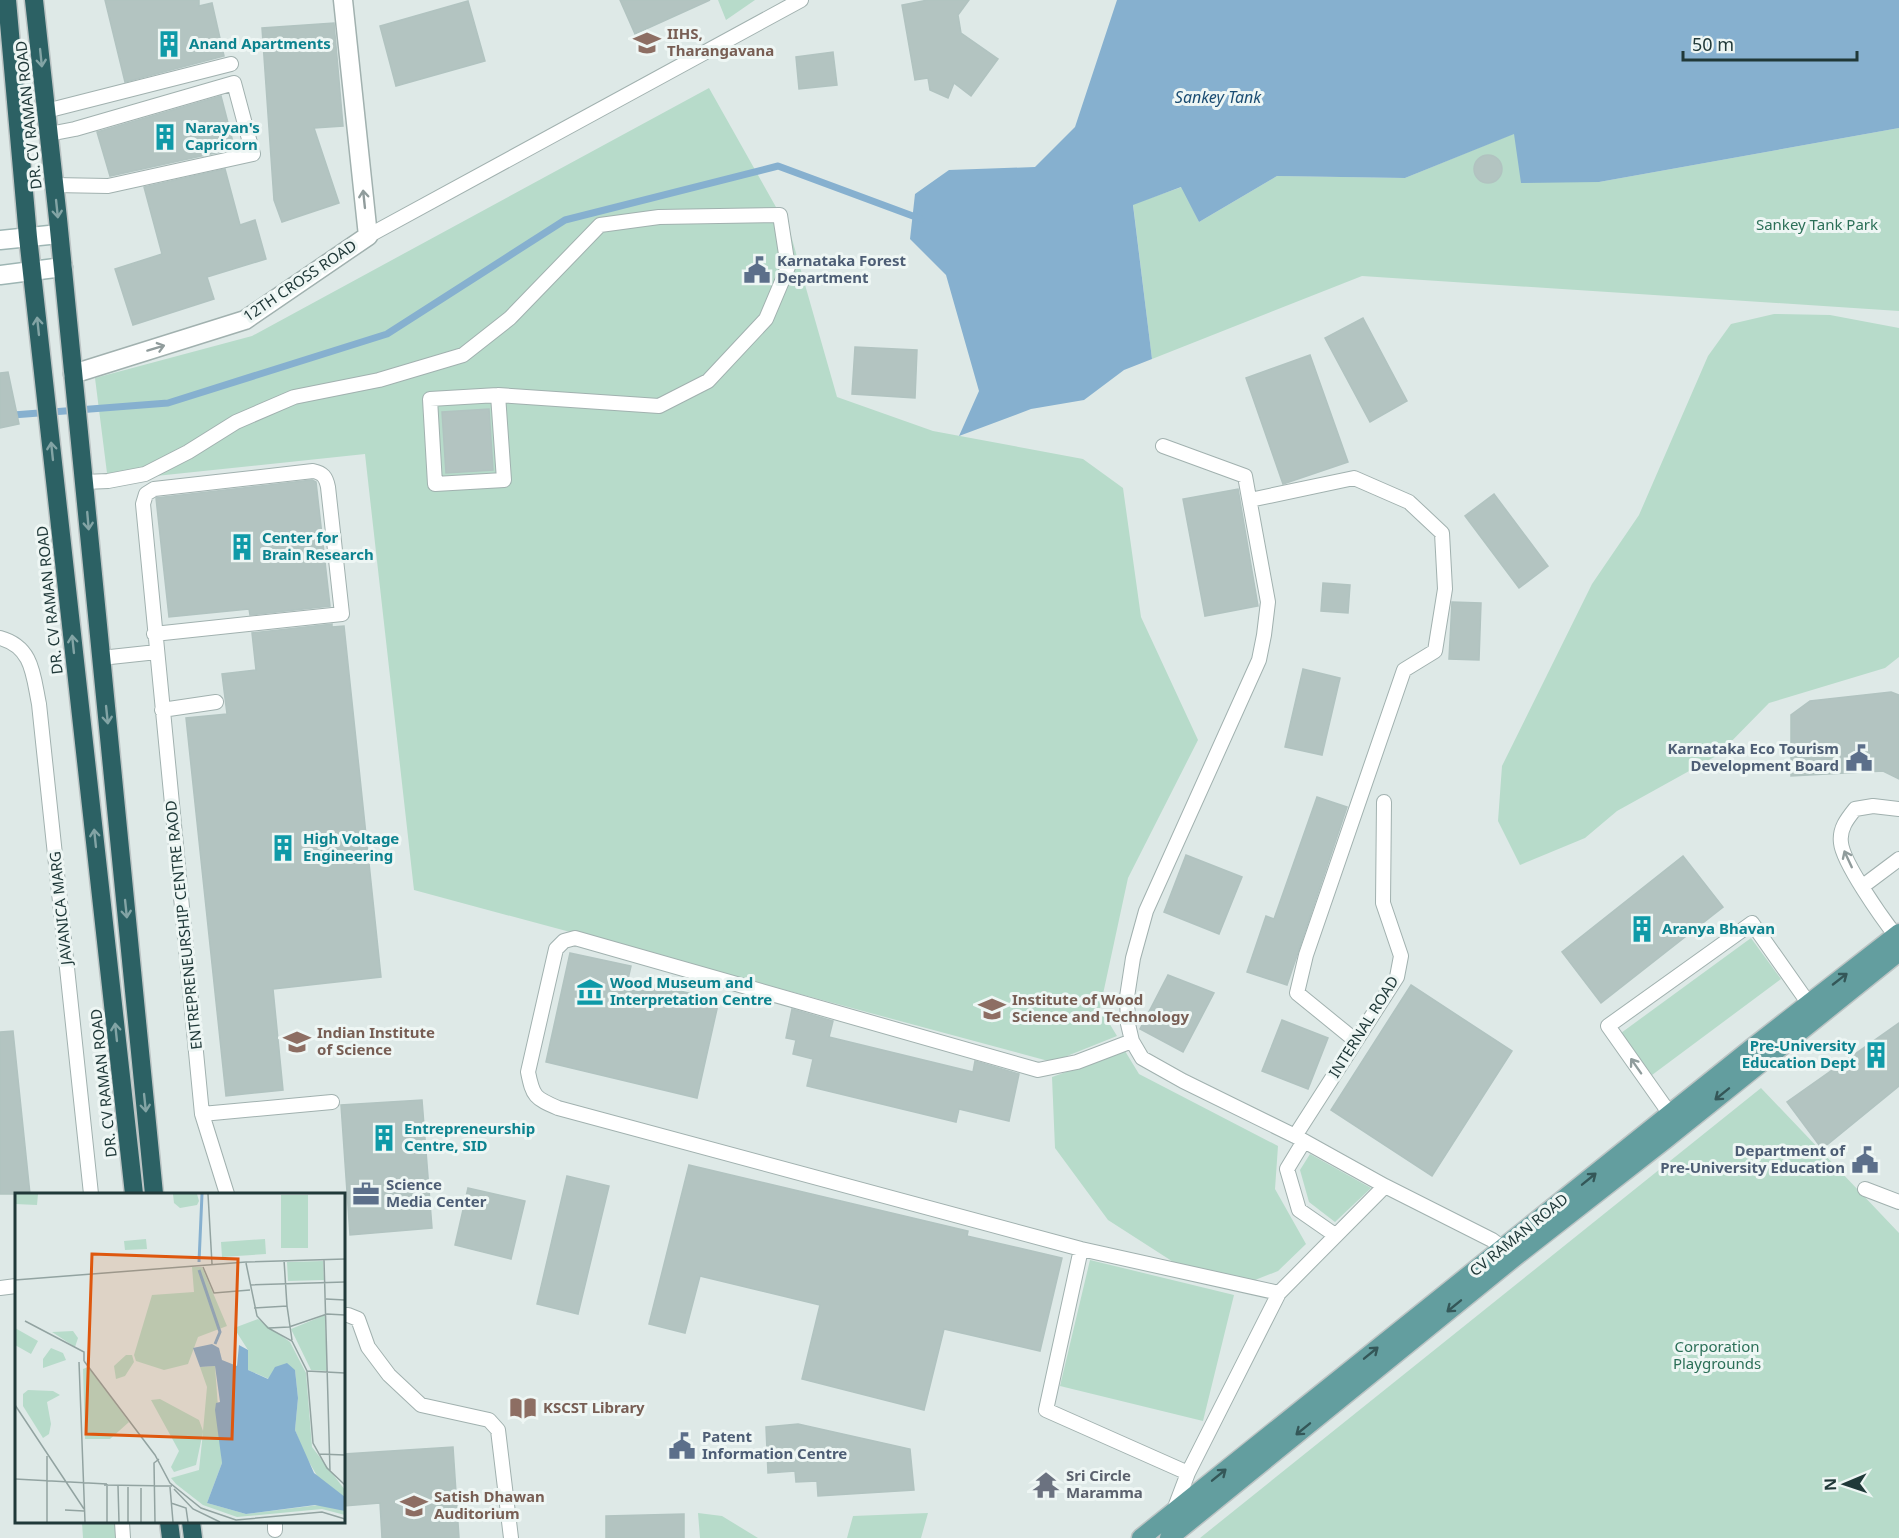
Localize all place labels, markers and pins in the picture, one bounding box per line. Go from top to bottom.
place label: IIHS, Tharangavana [667,23,774,60]
school or university icon: IIHS, Tharangavana [632,28,662,58]
building icon: Anand Apartments [154,29,184,59]
place label: Anand Apartments [189,33,331,53]
place label: Narayan's Capricorn [185,117,260,154]
building icon: Narayan's Capricorn [150,122,180,152]
place label: Karnataka Forest Department [777,250,907,287]
public building icon: Karnataka Forest Department [742,255,772,285]
place label: Center for Brain Research [262,527,374,564]
building icon: Center for Brain Research [227,532,257,562]
place label: Karnataka Eco Tourism Development Board [1667,738,1839,775]
public building icon: Karnataka Eco Tourism Development Board [1844,743,1874,773]
place label: High Voltage Engineering [303,828,399,865]
building icon: High Voltage Engineering [268,833,298,863]
building icon: Aranya Bhavan [1627,914,1657,944]
place label: Aranya Bhavan [1662,918,1775,938]
place label: Wood Museum and Interpretation Centre [610,972,772,1009]
museum icon: Wood Museum and Interpretation Centre [575,977,605,1007]
place label: Institute of Wood Science and Technology [1012,989,1189,1026]
school or university icon: Institute of Wood Science and Technology [977,994,1007,1024]
place label: Indian Institute of Science [317,1022,435,1059]
school or university icon: Indian Institute of Science [282,1027,312,1057]
place label: Pre-University Education Dept [1742,1035,1856,1072]
building icon: Pre-University Education Dept [1861,1040,1891,1070]
place label: Entrepreneurship Centre, SID [404,1118,535,1155]
building icon: Entrepreneurship Centre, SID [369,1123,399,1153]
place label: Department of Pre-University Education [1660,1140,1846,1177]
public building icon: Department of Pre-University Education [1850,1145,1880,1175]
place label: Science Media Center [386,1174,487,1211]
office icon: Science Media Center [351,1179,381,1209]
library icon: KSCST Library [508,1393,538,1423]
place label: KSCST Library [543,1397,645,1417]
place label: Patent Information Centre [702,1426,847,1463]
public building icon: Patent Information Centre [667,1431,697,1461]
place label: Sri Circle Maramma [1066,1465,1143,1502]
temple icon: Sri Circle Maramma [1031,1470,1061,1500]
place label: Satish Dhawan Auditorium [434,1486,545,1523]
school or university icon: Satish Dhawan Auditorium [399,1491,429,1521]

